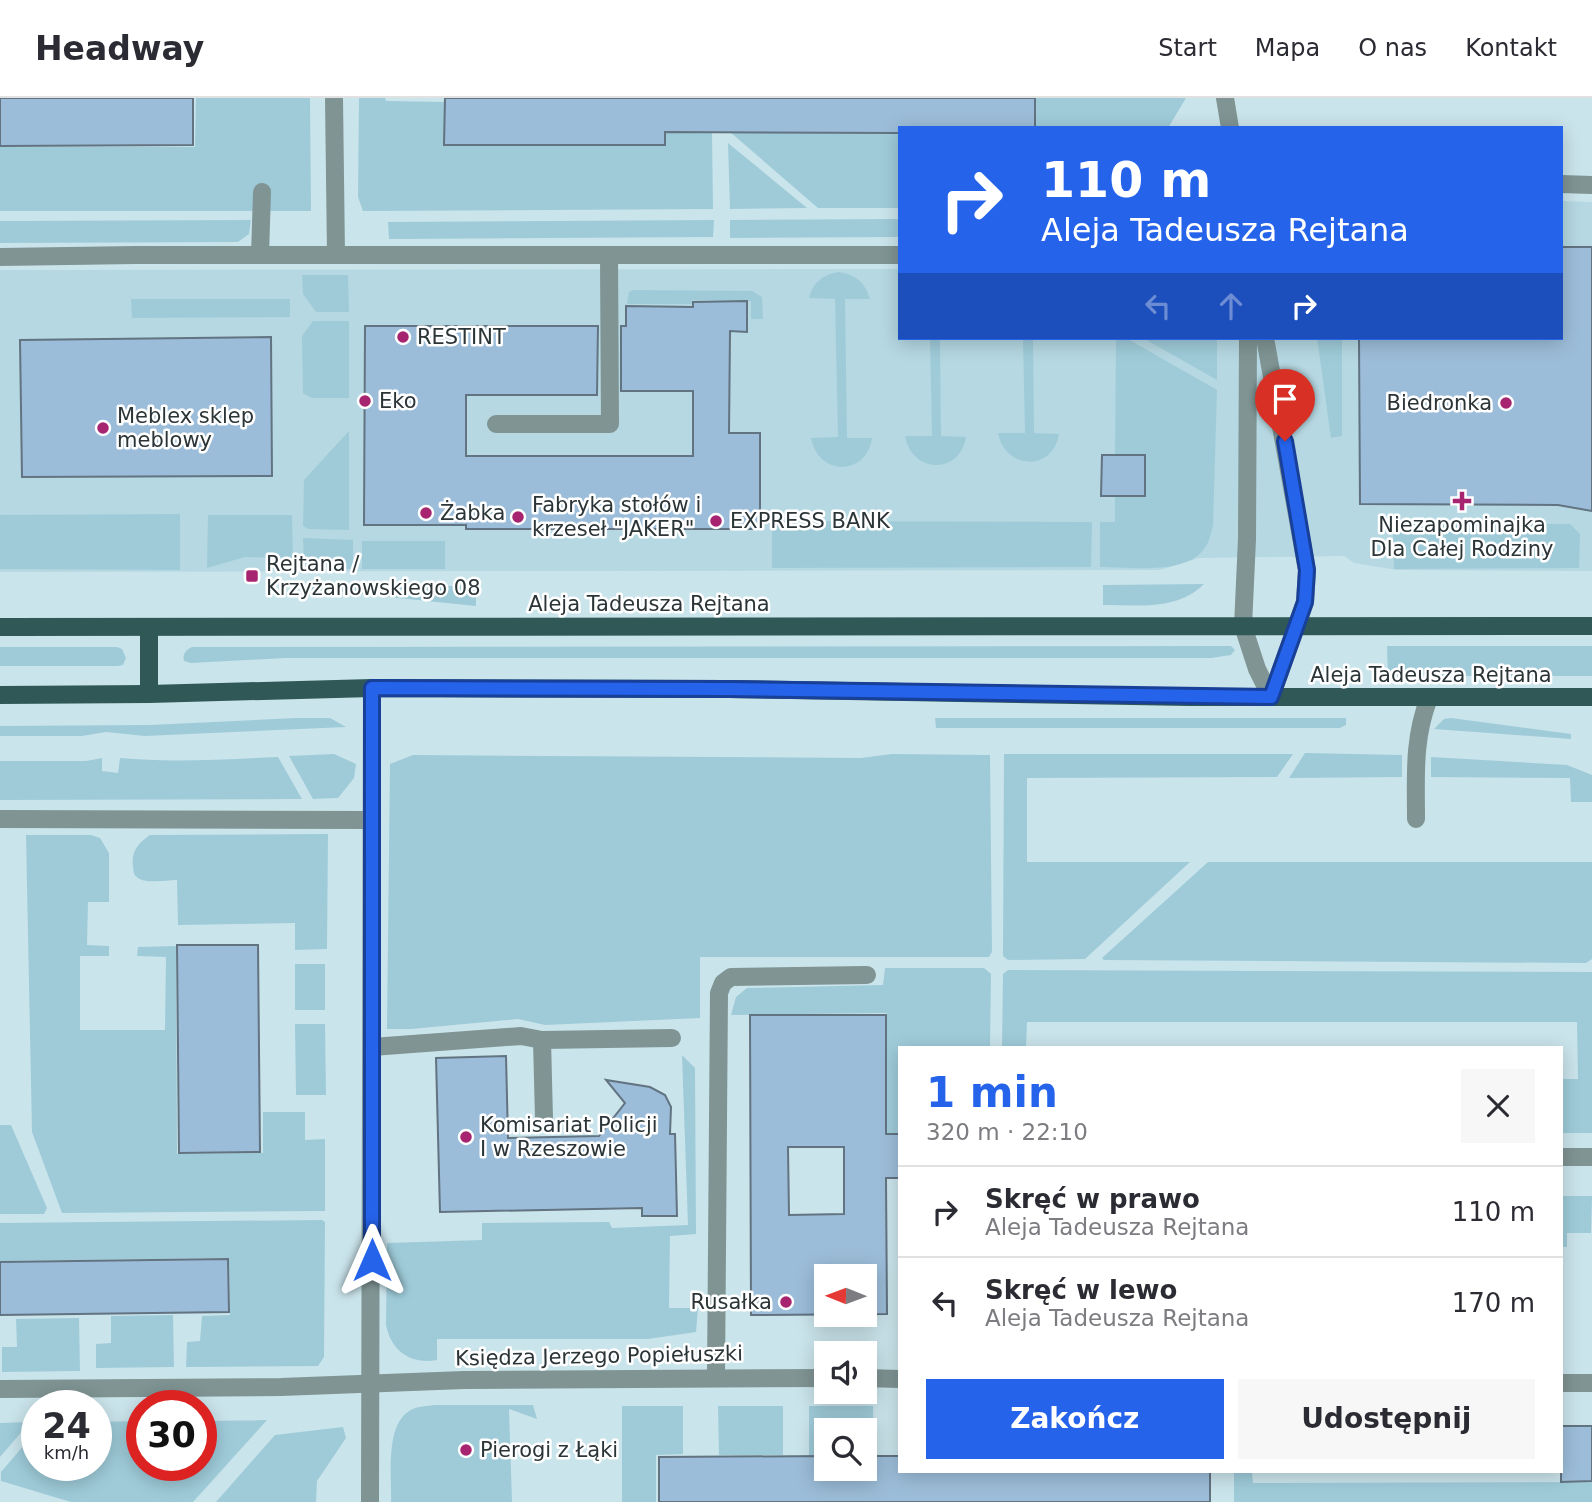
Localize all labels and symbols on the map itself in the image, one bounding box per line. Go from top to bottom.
place label: RESTINT [417,325,506,349]
marker: RESTINT [395,329,411,345]
pin [1255,369,1315,441]
place label: Eko [379,389,417,413]
place label: Biedronka [1387,391,1492,415]
marker: Eko [357,393,373,409]
marker: Biedronka [1498,395,1514,411]
place label: Meblex sklep meblowy [117,404,254,452]
marker: Meblex sklep meblowy [95,420,111,436]
place label: Fabryka stołów i krzeseł "JAKER" [532,493,701,541]
marker: Niezapominajka Dla Całej Rodziny [1454,493,1470,509]
place label: Żabka [440,500,505,525]
marker: Żabka [418,505,434,521]
marker: Fabryka stołów i krzeseł "JAKER" [510,509,526,525]
place label: EXPRESS BANK [730,509,891,533]
marker: EXPRESS BANK [708,513,724,529]
place label: Niezapominajka Dla Całej Rodziny [1371,513,1553,561]
place label: Rejtana / Krzyżanowskiego 08 [266,552,481,600]
marker: Rejtana / Krzyżanowskiego 08 [244,568,260,584]
street label: Aleja Tadeusza Rejtana [528,592,770,616]
street label: Aleja Tadeusza Rejtana [1310,663,1552,687]
place label: Komisariat Policji I w Rzeszowie [480,1113,658,1161]
marker: Komisariat Policji I w Rzeszowie [458,1129,474,1145]
position arrow [335,1223,409,1297]
north arrow [814,1264,877,1326]
place label: Rusałka [691,1290,772,1314]
marker: Rusałka [778,1294,794,1310]
street label: Księdza Jerzego Popiełuszki [455,1341,743,1371]
speed limit sign: 30 [126,1390,217,1481]
place label: Pierogi z Łąki [480,1438,618,1462]
marker: Pierogi z Łąki [458,1442,474,1458]

